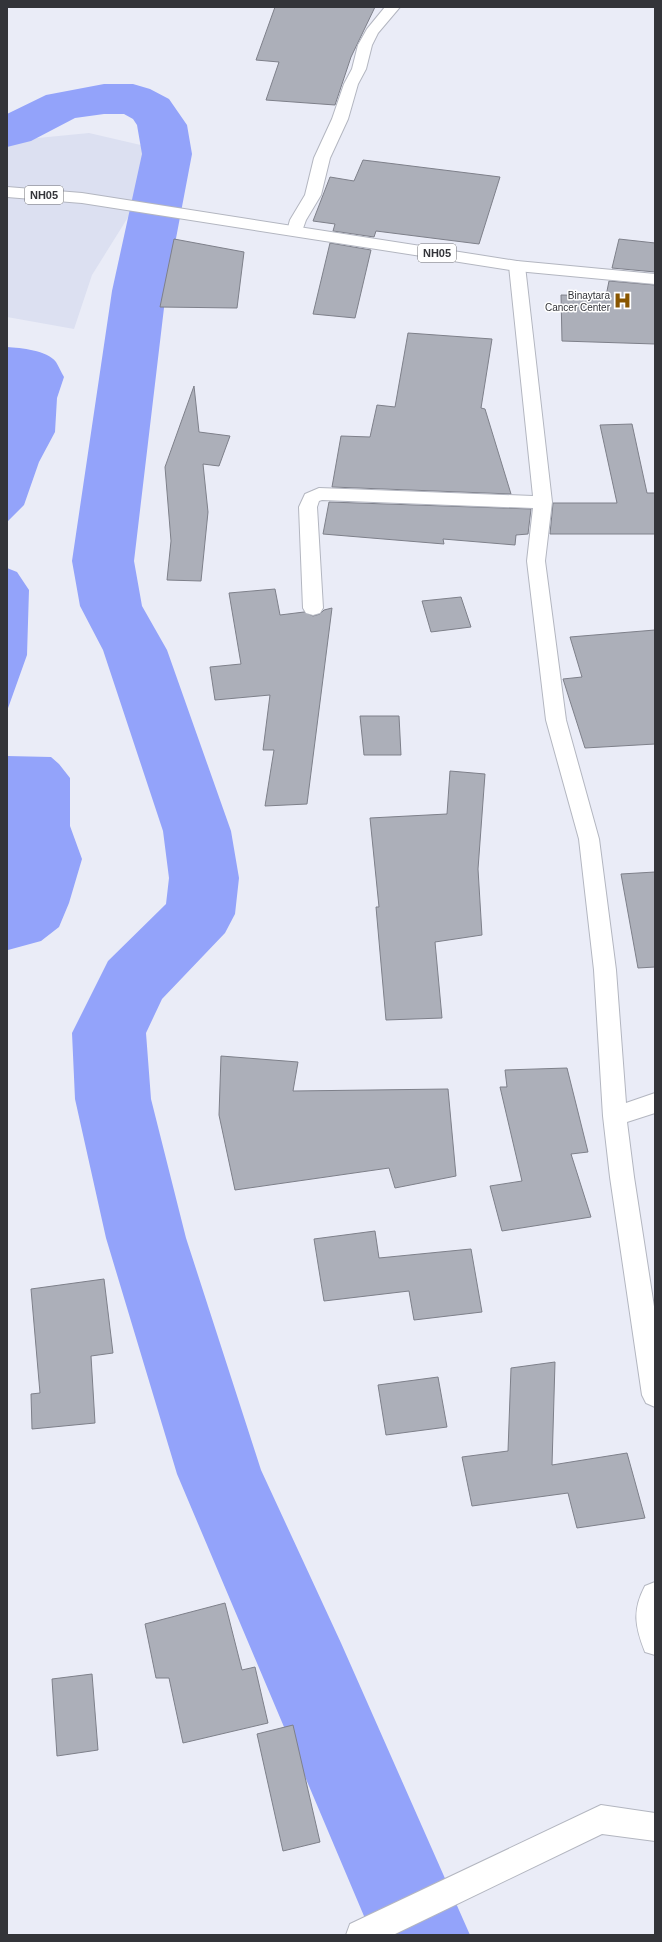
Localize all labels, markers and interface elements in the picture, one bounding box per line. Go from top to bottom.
road number: NH05 [25,186,63,204]
road number: NH05 [418,244,456,262]
place label: Binaytara Cancer Center [545,290,611,313]
hospital icon: Binaytara Cancer Center [613,291,633,311]

